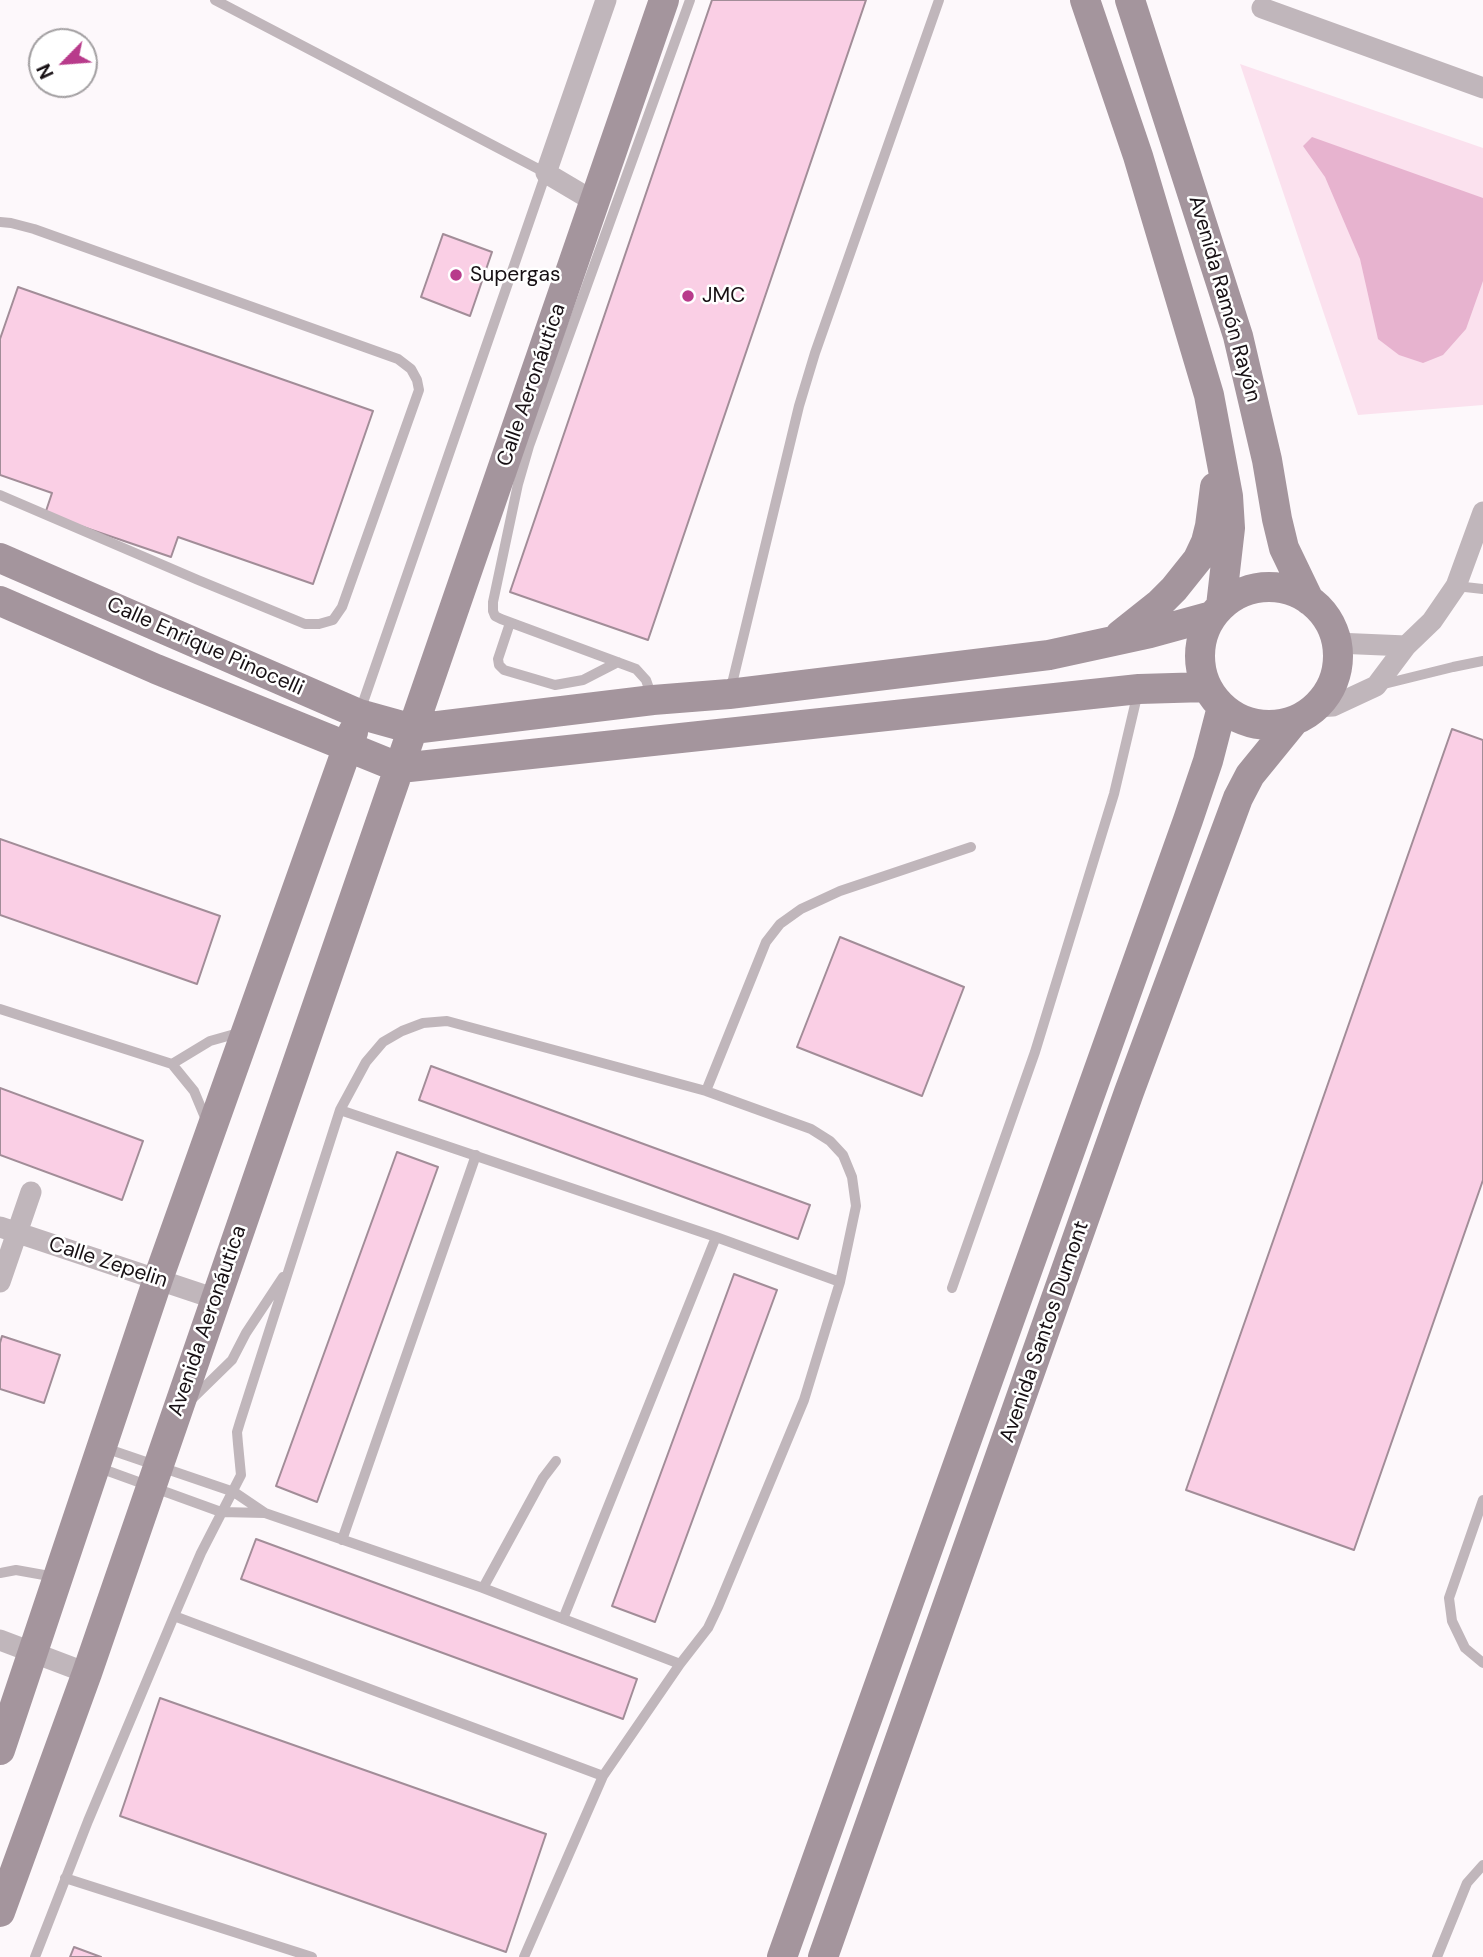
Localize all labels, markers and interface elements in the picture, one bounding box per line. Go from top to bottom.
north arrow [28,28,98,98]
text: N [31,60,60,83]
street label: Avenida Ramón Rayón [1182,193,1266,405]
place label: Supergas [470,262,560,288]
marker: Supergas [448,267,464,283]
place label: JMC [702,283,745,309]
marker: JMC [680,288,696,304]
street label: Calle Aeronáutica [492,300,572,470]
street label: Calle Enrique Pinocelli [103,592,307,702]
street label: Avenida Santos Dumont [995,1218,1095,1446]
street label: Avenida Aeronáutica [164,1222,252,1420]
street label: Calle Zepelin [45,1232,171,1294]

